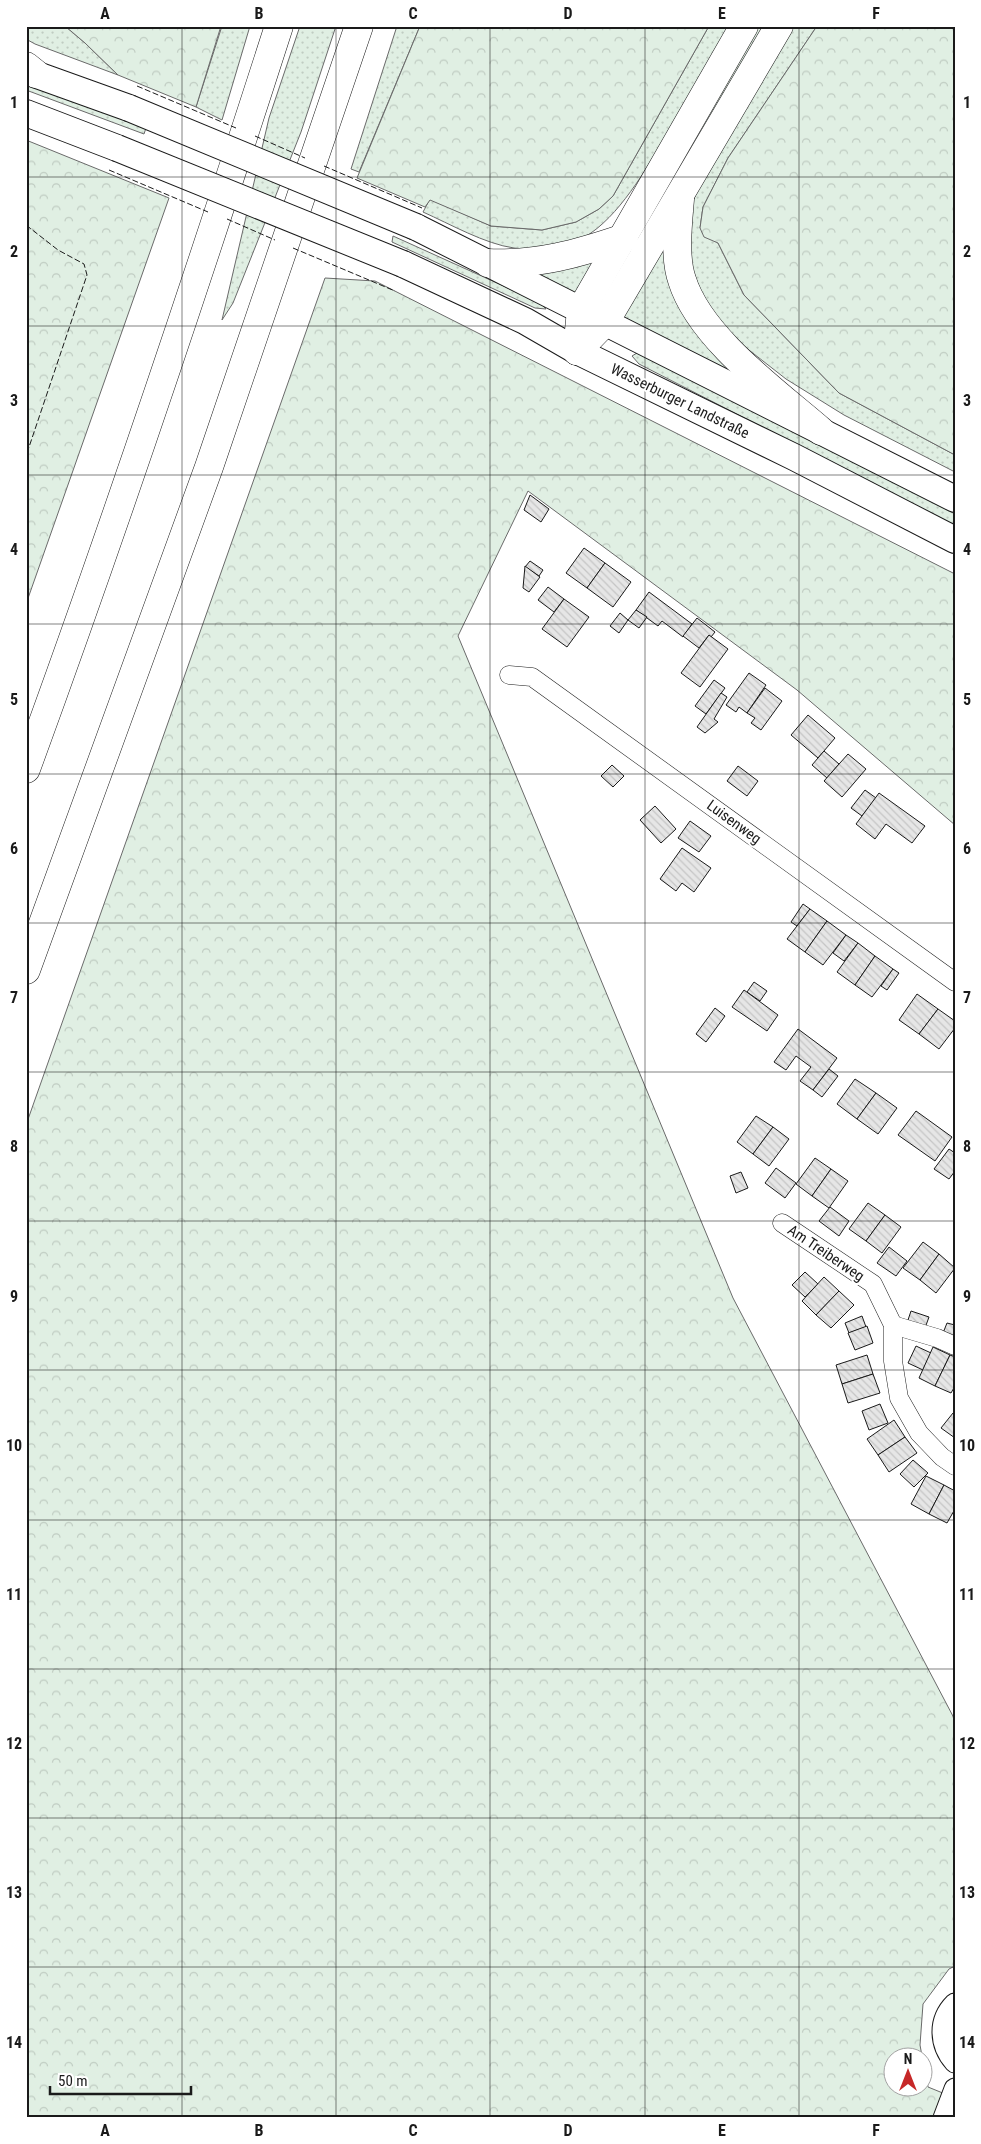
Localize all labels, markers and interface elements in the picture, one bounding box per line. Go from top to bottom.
text: A [100,4,110,23]
text: B [255,4,264,23]
text: C [408,4,418,23]
text: D [563,4,573,23]
text: E [718,4,726,23]
text: F [872,4,880,23]
text: 1 [10,93,18,112]
text: 1 [963,93,971,112]
text: 2 [10,242,18,261]
text: 2 [963,242,971,261]
street label: Wasserburger Landstraße [608,360,752,442]
text: 3 [10,391,18,410]
text: 3 [963,391,971,410]
text: 4 [10,540,18,559]
text: 4 [963,540,971,559]
text: 5 [10,690,18,709]
text: 5 [963,690,971,709]
street label: Luisenweg [703,796,765,848]
text: 6 [10,839,18,858]
text: 6 [963,839,971,858]
text: 7 [10,988,18,1007]
text: 7 [963,988,971,1007]
text: 8 [10,1137,18,1156]
text: 8 [963,1137,971,1156]
street label: Am Treiberweg [784,1221,868,1285]
text: 9 [10,1287,18,1306]
text: 9 [963,1287,971,1306]
text: 10 [6,1436,22,1455]
text: 10 [959,1436,975,1455]
text: 11 [6,1585,22,1604]
text: 11 [959,1585,975,1604]
text: 12 [6,1734,22,1753]
text: 12 [959,1734,975,1753]
text: 13 [6,1883,22,1902]
text: 13 [959,1883,975,1902]
text: 14 [6,2033,22,2052]
text: 14 [959,2033,975,2052]
north arrow [884,2046,934,2096]
text: N [904,2051,912,2067]
scale bar [50,2064,191,2096]
text: 50 m [58,2072,88,2090]
text: A [100,2121,110,2140]
text: B [255,2121,264,2140]
text: C [408,2121,418,2140]
text: D [563,2121,573,2140]
text: E [718,2121,726,2140]
text: F [872,2121,880,2140]

